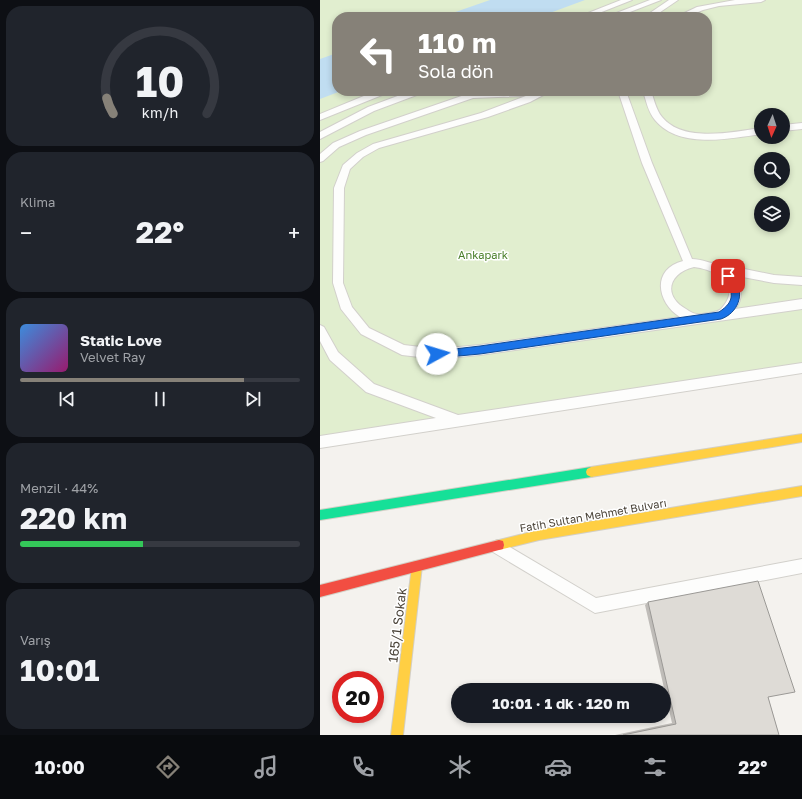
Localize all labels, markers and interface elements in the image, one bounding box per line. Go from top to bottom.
text: 110 m [418,26,497,59]
icon: left [352,28,404,80]
text: 10 [136,56,184,106]
text: Sola dön [418,60,494,82]
text: km/h [142,103,178,120]
north arrow [754,108,790,144]
map controls [754,108,790,232]
button: search [754,152,790,188]
text: Klima [20,194,55,210]
button: layers [754,196,790,232]
text: 22° [136,214,184,250]
text: − [20,219,32,246]
text: + [288,219,300,246]
park label: Ankapark [458,248,508,261]
pin [711,259,745,293]
icon: arrive [717,265,739,287]
text: Static Love [80,331,162,349]
position arrow [416,333,458,375]
text: Velvet Ray [80,349,145,365]
icon: previous [56,388,78,410]
icon: pause [149,388,171,410]
icon: next [242,388,264,410]
text: Menzil · 44% [20,480,98,496]
street label: Fatih Sultan Mehmet Bulvarı [519,496,667,534]
text: 220 km [20,500,127,536]
street label: 165/1 Sokak [384,586,410,663]
text: Varış [20,632,51,648]
text: 10:01 [20,652,100,688]
speed limit sign: 20 [332,671,384,723]
text: 10:01 · 1 dk · 120 m [492,694,630,712]
icon: directions [154,753,182,781]
icon: music [252,753,280,781]
icon: phone [349,753,377,781]
icon: climate [446,753,474,781]
icon: car [544,753,572,781]
icon: filters [641,753,669,781]
text: 10:00 [35,756,85,778]
text: 22° [738,756,767,778]

